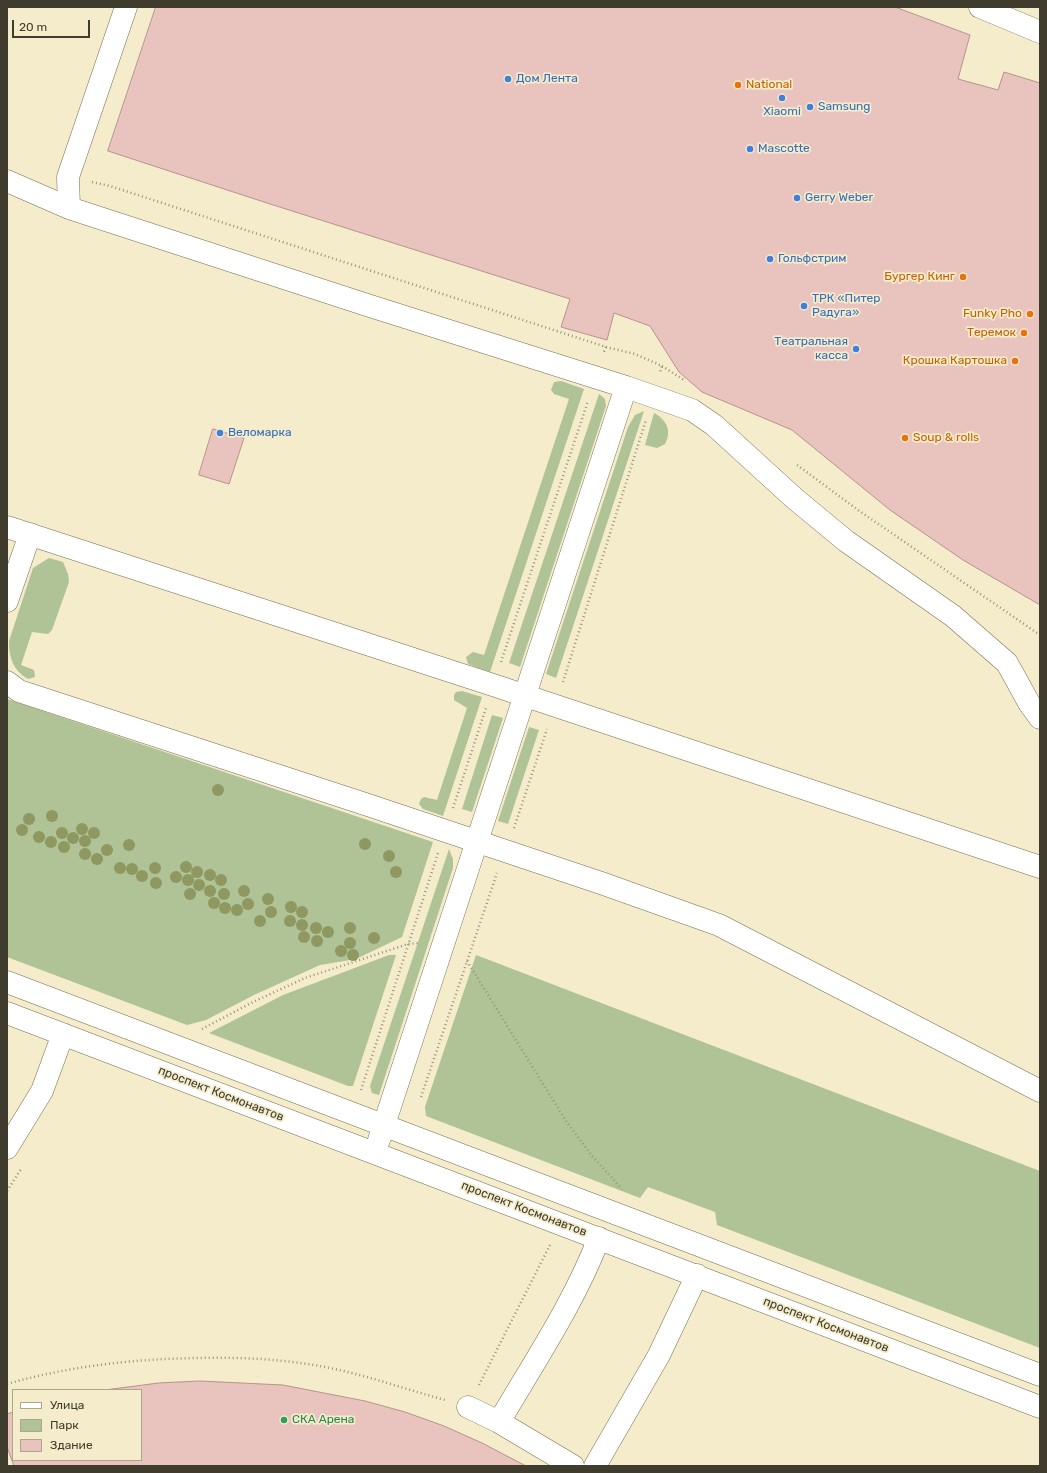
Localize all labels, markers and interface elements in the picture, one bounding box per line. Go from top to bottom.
scale bar [14,12,92,38]
text: 20 m [19,20,47,34]
place label: Дом Лента [516,72,578,86]
marker: Дом Лента [503,74,513,84]
place label: National [746,78,792,92]
marker: National [733,80,743,90]
marker: Xiaomi [777,93,787,103]
place label: Samsung [818,100,871,114]
marker: Samsung [805,102,815,112]
place label: Xiaomi [763,105,801,119]
place label: Mascotte [758,142,810,156]
marker: Mascotte [745,144,755,154]
place label: Gerry Weber [805,191,873,205]
marker: Gerry Weber [792,193,802,203]
place label: Гольфстрим [778,252,847,266]
marker: Гольфстрим [765,254,775,264]
place label: Бургер Кинг [884,270,955,284]
marker: Бургер Кинг [958,272,968,282]
place label: ТРК «Питер Радуга» [812,292,880,320]
marker: ТРК «Питер Радуга» [799,301,809,311]
place label: Funky Pho [963,307,1022,321]
marker: Funky Pho [1025,309,1035,319]
place label: Теремок [967,326,1016,340]
marker: Теремок [1019,328,1029,338]
place label: Театральная касса [774,335,848,363]
marker: Театральная касса [851,344,861,354]
place label: Крошка Картошка [903,354,1007,368]
marker: Крошка Картошка [1010,356,1020,366]
place label: Веломарка [228,426,292,440]
marker: Веломарка [215,428,225,438]
place label: Soup & rolls [913,431,979,445]
marker: Soup & rolls [900,433,910,443]
street label: проспект Космонавтов [156,1063,286,1125]
street label: проспект Космонавтов [459,1178,589,1240]
street label: проспект Космонавтов [761,1294,891,1356]
legend [12,1389,142,1461]
text: Улица [50,1398,84,1412]
place label: СКА Арена [292,1413,354,1427]
marker: СКА Арена [279,1415,289,1425]
text: Парк [50,1418,79,1432]
text: Здание [50,1438,93,1452]

